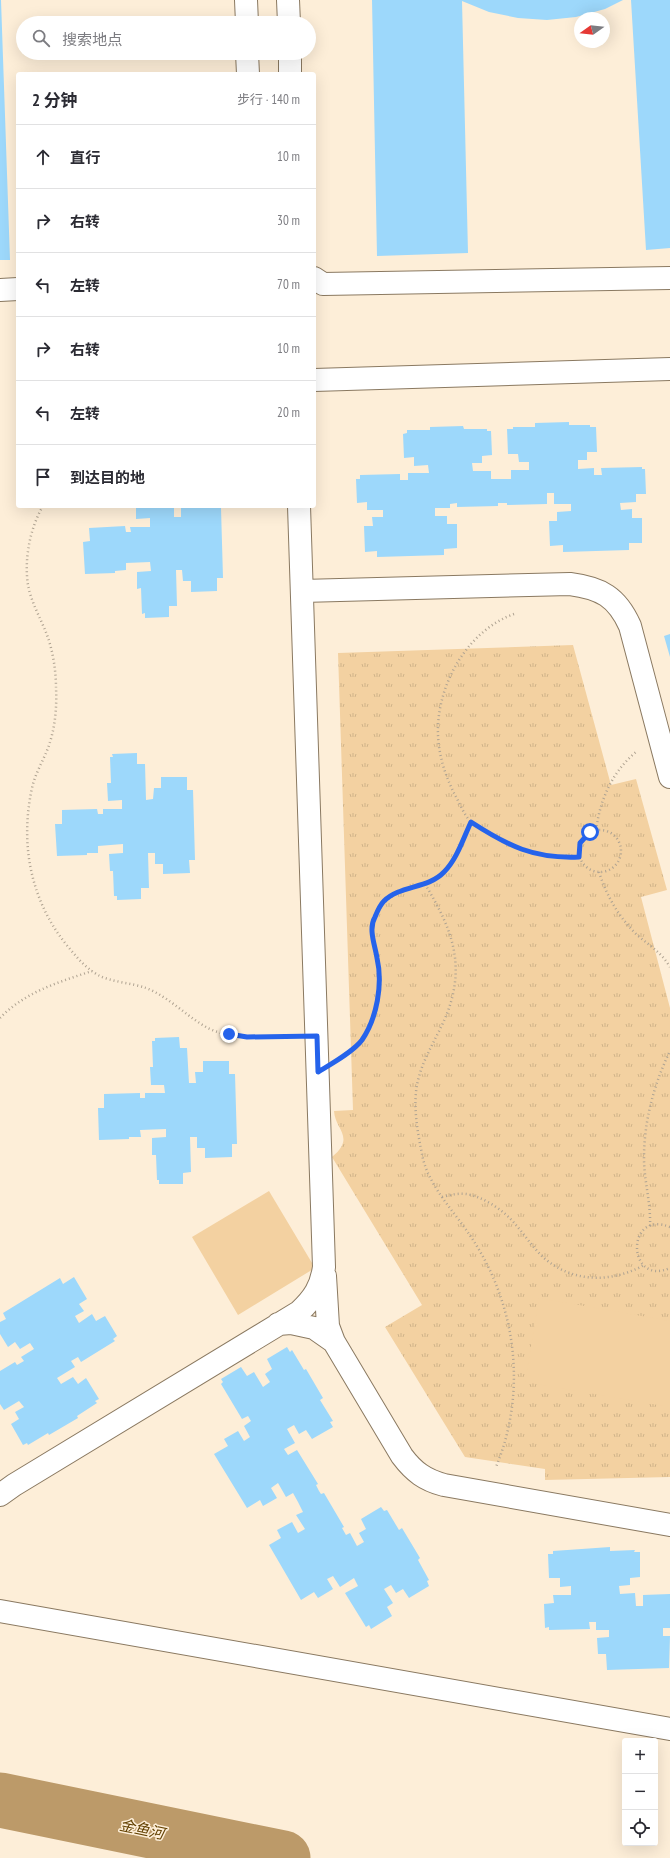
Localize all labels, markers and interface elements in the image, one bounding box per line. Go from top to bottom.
north arrow [574,12,610,48]
search box [16,16,316,60]
icon: search [30,27,52,49]
text: 搜索地点 [62,30,122,49]
text: 2 分钟 [32,89,78,111]
text: 步行 · 140 m [237,91,300,108]
icon: ahead [32,146,54,168]
text: 直行 [70,148,100,167]
text: 10 m [277,148,300,165]
icon: right [32,210,54,232]
text: 右转 [70,212,100,231]
text: 30 m [277,212,300,229]
icon: left [32,274,54,296]
text: 左转 [70,276,100,295]
text: 70 m [277,276,300,293]
icon: right [32,338,54,360]
text: 右转 [70,340,100,359]
text: 10 m [277,340,300,357]
icon: left [32,402,54,424]
text: 左转 [70,404,100,423]
text: 20 m [277,404,300,421]
icon: arrive [32,466,54,488]
text: 到达目的地 [70,468,145,487]
route start [581,823,599,841]
route end [220,1025,238,1043]
map controls [622,1738,658,1846]
button: + [622,1738,658,1774]
button: − [622,1774,658,1810]
button: locate [622,1810,658,1846]
water label: 金鱼河 [118,1815,169,1844]

